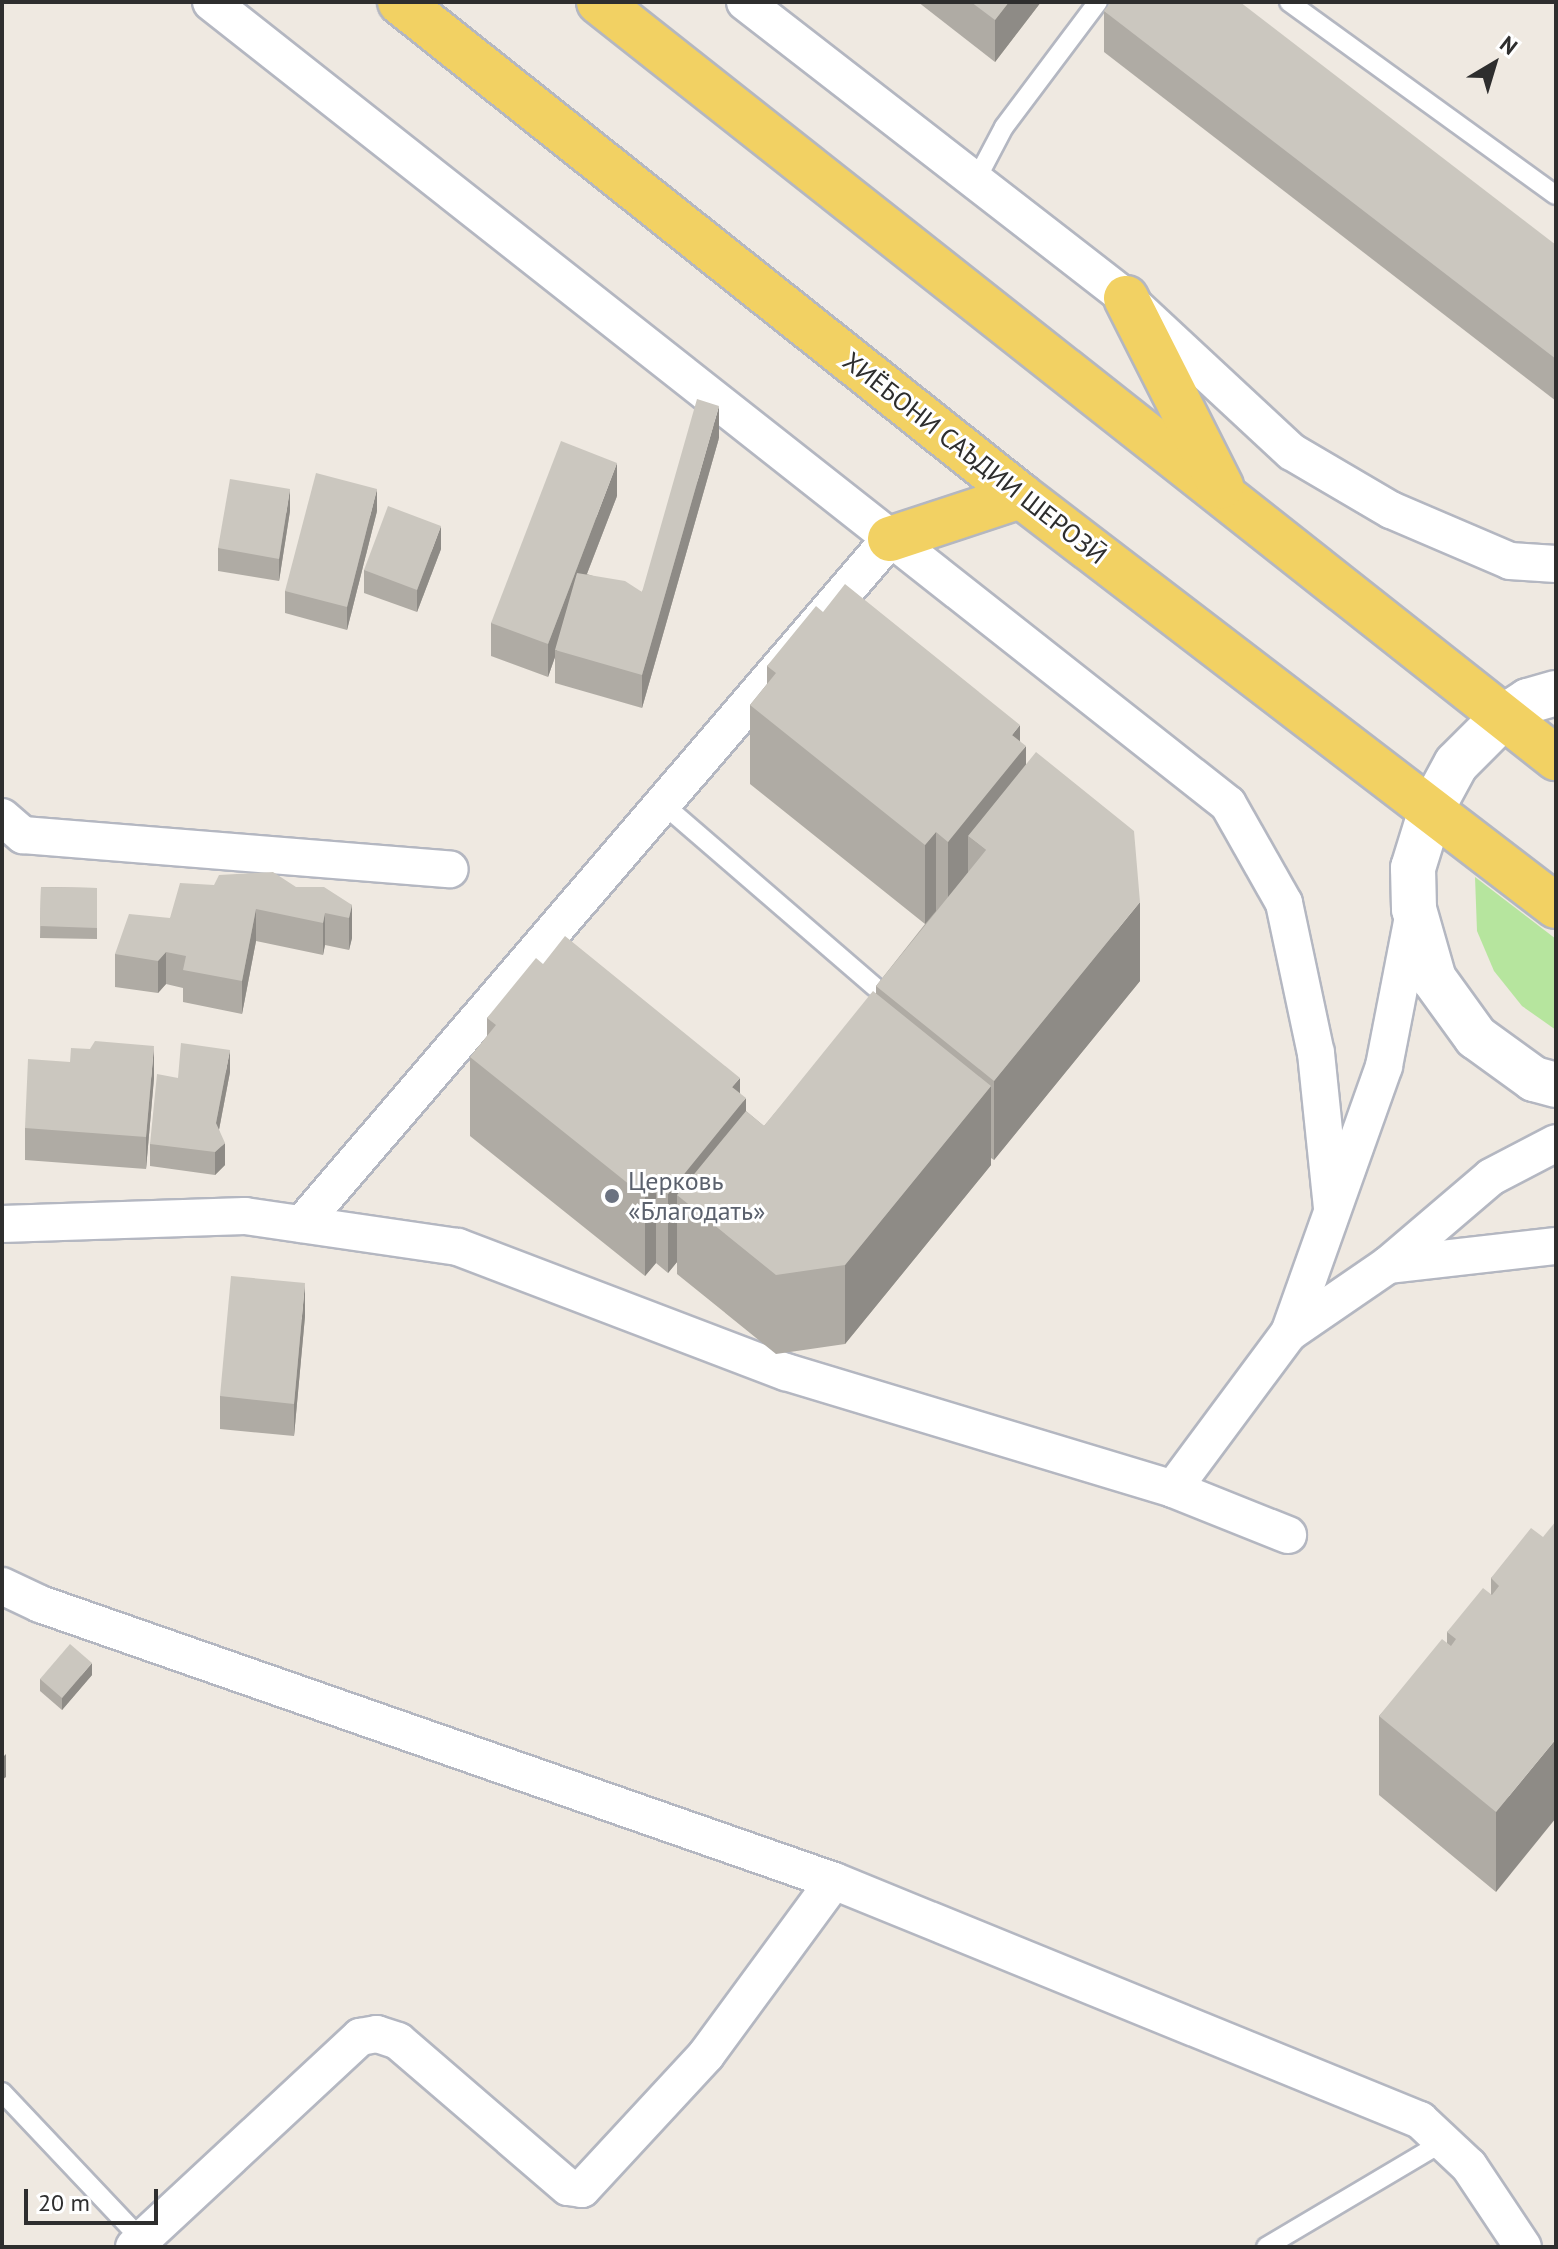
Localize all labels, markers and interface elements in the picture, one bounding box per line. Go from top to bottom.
north arrow [1454,24,1534,104]
text: N [1494,30,1523,61]
street label: ХИЁБОНИ САЪДИИ ШЕРОЗӢ [837,345,1113,571]
place label: Церковь «Благодать» [628,1165,765,1226]
marker: Церковь «Благодать» [603,1187,621,1205]
scale bar [28,2173,162,2223]
text: 20 m [38,2187,90,2218]

